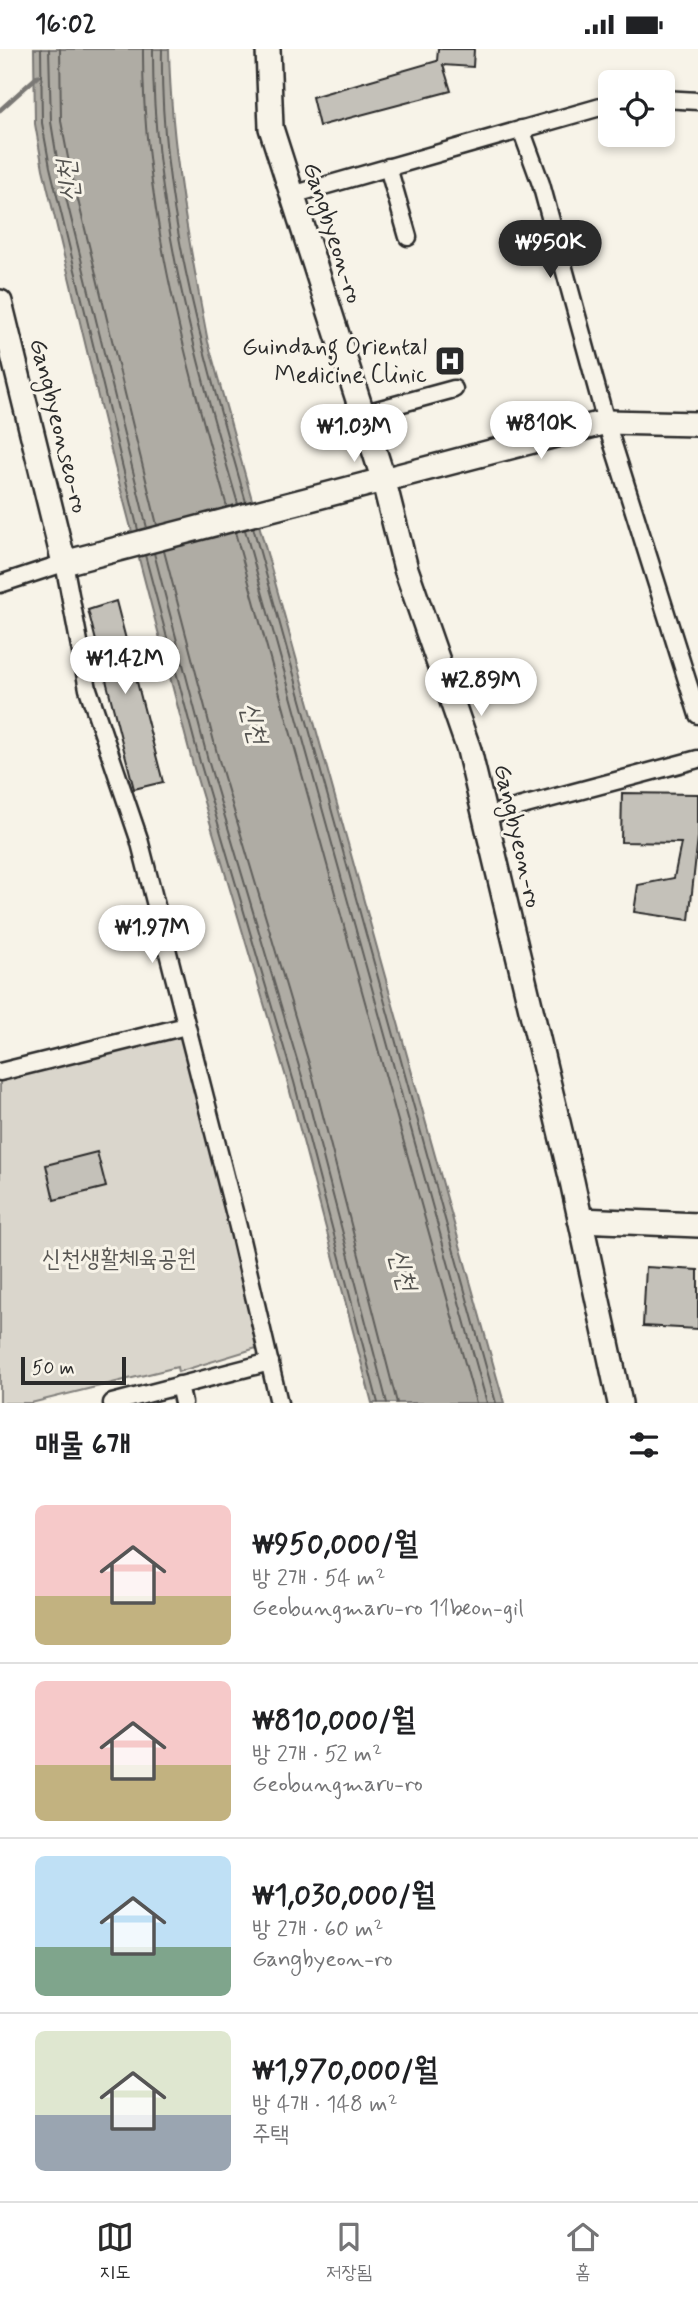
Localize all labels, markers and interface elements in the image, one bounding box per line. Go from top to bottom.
text: 16:02 [35,8,96,42]
map controls [598,70,675,147]
button: locate [598,70,675,147]
water label: 신천 [50,155,88,204]
street label: Gangbyeon-ro [293,158,369,308]
pin: ₩950K [501,221,599,280]
text: ₩950K [515,228,585,258]
place label: Guindang Oriental Medicine Clinic [242,332,427,391]
street label: Gangbyeonseo-ro [19,335,95,517]
hospital icon: Guindang Oriental Medicine Clinic [433,344,467,378]
pin: ₩810K [492,401,590,461]
pin: ₩1.03M [297,405,411,464]
text: ₩810K [506,409,576,439]
text: ₩1.03M [317,412,391,442]
pin: ₩1.42M [68,637,182,696]
text: ₩1.42M [86,644,164,674]
pin: ₩2.89M [424,659,538,718]
text: ₩2.89M [441,666,521,696]
water label: 신천 [231,699,275,750]
street label: Gangbyeon-ro [483,761,549,911]
pin: ₩1.97M [95,905,209,965]
text: ₩1.97M [114,913,190,943]
park label: 신천생활체육공원 [42,1244,196,1275]
water label: 신천 [380,1245,425,1298]
scale bar [21,1354,126,1386]
text: 50 m [32,1356,75,1381]
text: 매물 6개 [35,1426,131,1465]
icon: filters [625,1426,663,1464]
text: ₩950,000/월 [252,1525,418,1564]
icon: home [91,1533,175,1617]
text: 방 2개 · 54 m² [252,1564,385,1594]
text: Geobungmaru-ro 11beon-gil [252,1594,524,1624]
text: ₩810,000/월 [252,1701,415,1740]
icon: home [91,1709,175,1793]
text: 방 2개 · 52 m² [252,1740,382,1770]
text: Geobungmaru-ro [252,1770,423,1800]
text: ₩1,030,000/월 [252,1876,435,1915]
icon: home [91,1884,175,1968]
text: 방 2개 · 60 m² [252,1915,384,1945]
text: Gangbyeon-ro [252,1945,393,1975]
text: ₩1,970,000/월 [252,2051,438,2090]
icon: home [91,2059,175,2143]
text: 방 4개 · 148 m² [252,2090,398,2120]
text: 주택 [252,2120,289,2150]
tab: 지도 [96,2218,134,2285]
tab: 저장됨 [326,2218,372,2285]
tab: 홈 [564,2218,602,2285]

